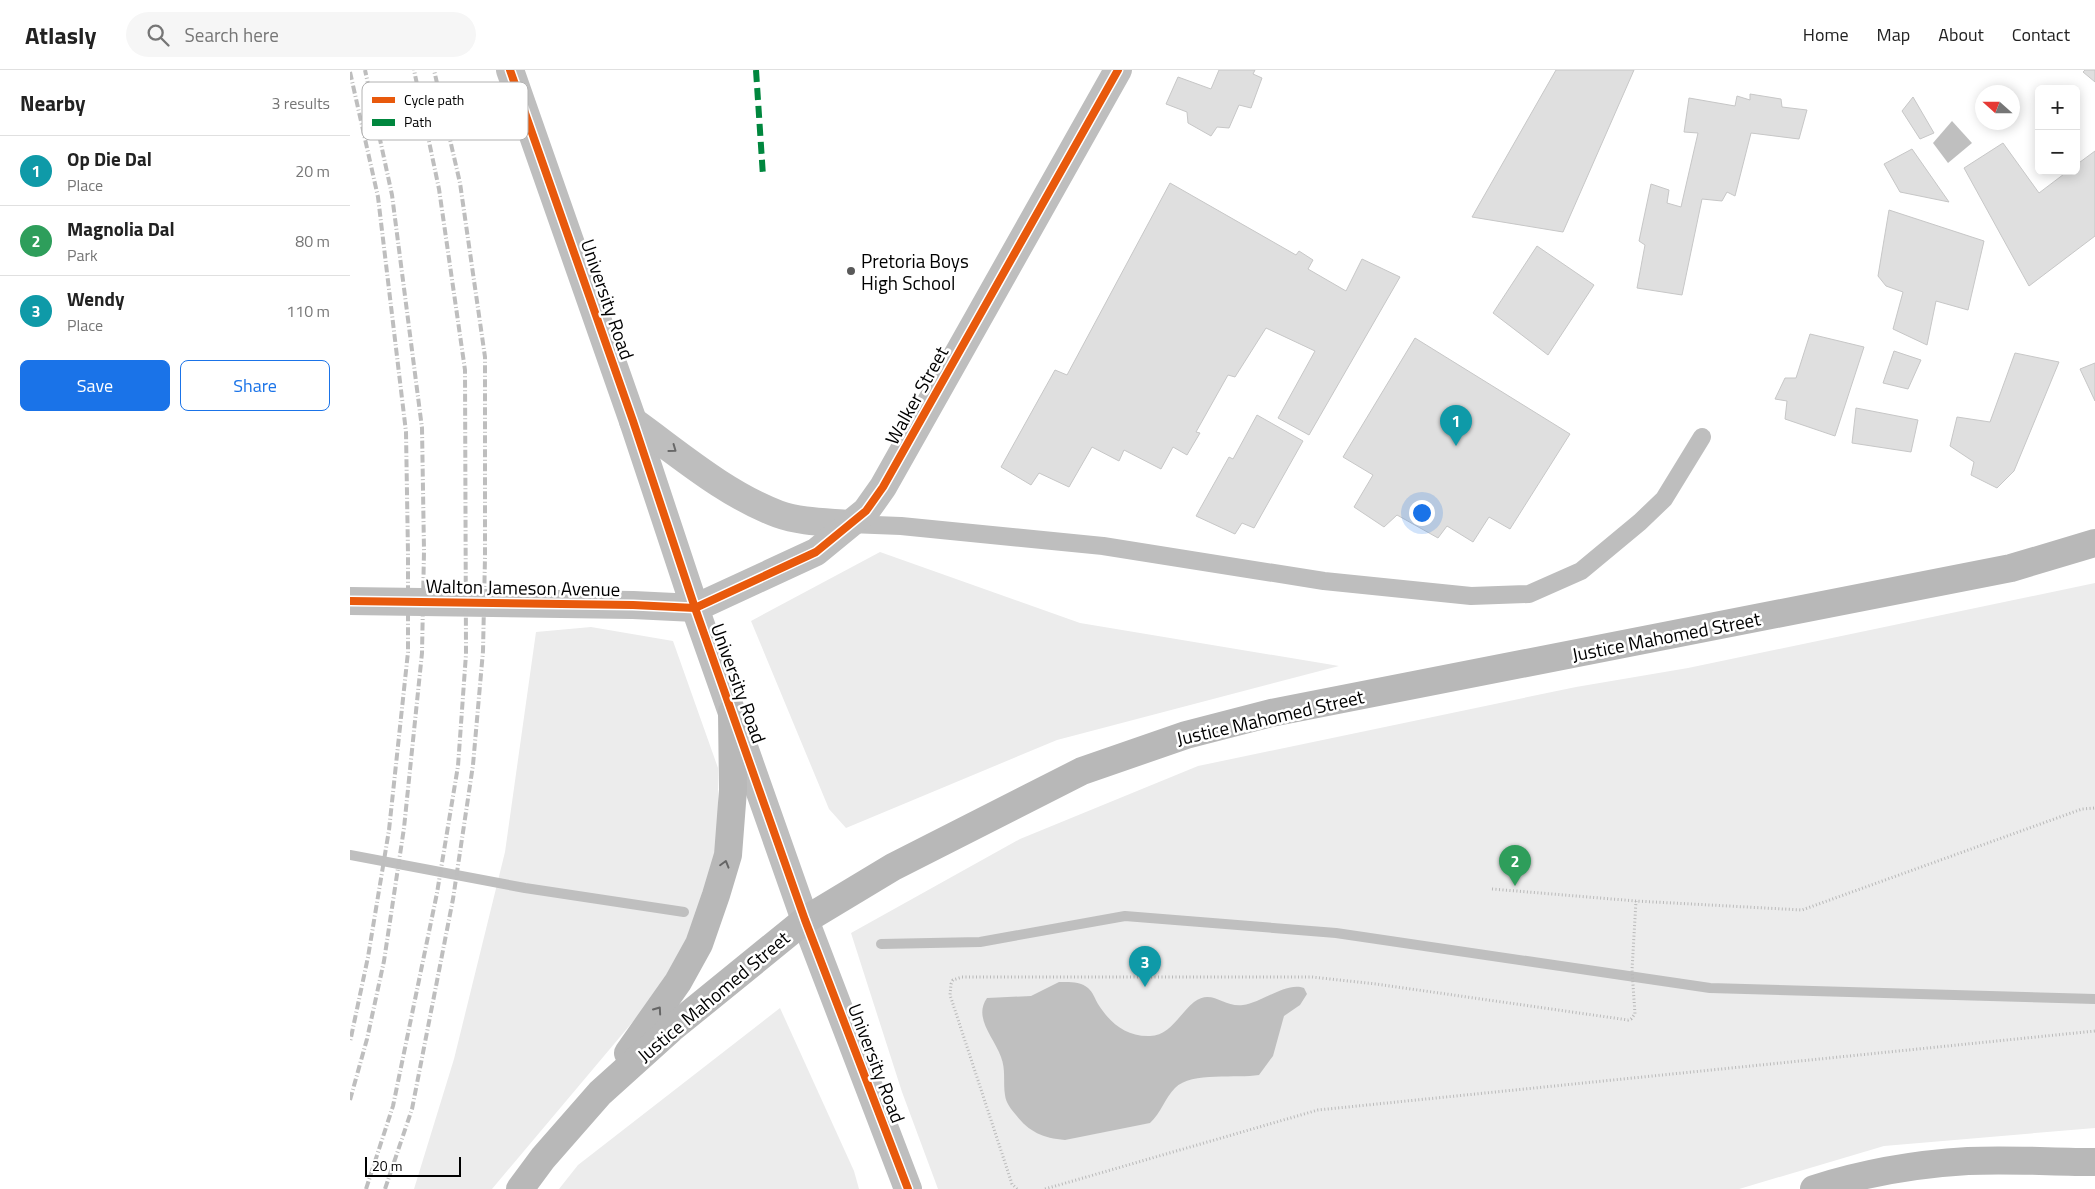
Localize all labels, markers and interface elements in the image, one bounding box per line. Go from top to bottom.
search box [126,12,476,57]
text: Atlasly [25,17,96,53]
text: Search here [184,20,279,49]
icon: search [144,21,172,49]
text: Home [1803,21,1849,48]
text: Map [1877,21,1910,48]
text: About [1938,21,1984,48]
text: Contact [2012,21,2070,48]
legend [362,82,528,140]
north arrow [1975,85,2020,130]
map controls [2035,85,2080,175]
button: + [2035,85,2080,130]
text: Nearby [20,87,85,119]
text: Cycle path [404,89,464,110]
text: 3 results [271,91,330,115]
text: Path [404,111,432,132]
button: − [2035,130,2080,175]
text: Op Die Dal [67,144,152,173]
text: 1 [32,159,40,183]
text: 20 m [295,159,330,183]
text: Place [67,173,103,197]
text: Magnolia Dal [67,214,175,243]
text: 2 [32,229,40,253]
text: 80 m [295,229,330,253]
street label: University Road [574,235,642,363]
text: Park [67,243,98,267]
place label: Pretoria Boys High School [861,246,969,297]
marker: Pretoria Boys High School [845,265,857,277]
text: Wendy [67,284,124,313]
text: 3 [32,299,40,323]
text: 110 m [286,299,330,323]
text: Place [67,313,103,337]
street label: Walker Street [877,340,955,450]
button: Save [20,360,170,411]
button: Share [180,360,330,411]
pin: 1 [1440,405,1472,446]
one-way arrow [667,444,676,452]
your location [1409,500,1435,526]
street label: Walton Jameson Avenue [425,571,621,603]
street label: Justice Mahomed Street [1569,603,1763,669]
street label: University Road [704,619,774,747]
street label: Justice Mahomed Street [1173,681,1367,753]
pin: 2 [1499,845,1531,886]
one-way arrow [720,860,730,869]
street label: Justice Mahomed Street [630,923,796,1069]
pin: 3 [1129,946,1161,987]
street label: University Road [841,999,913,1127]
one-way arrow [652,1006,661,1016]
scale bar [365,1154,461,1177]
text: 20 m [372,1155,402,1176]

